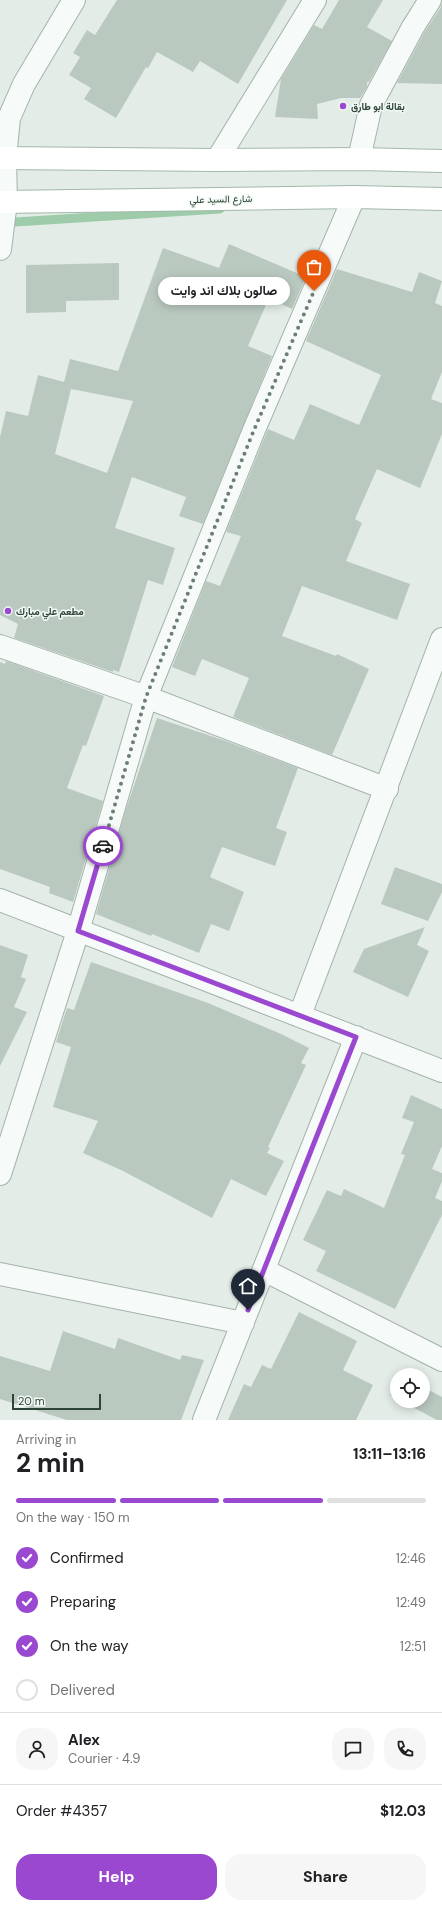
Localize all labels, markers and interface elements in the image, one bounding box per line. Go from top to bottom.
place label: بقالة ابو طارق [351,100,405,113]
marker: بقالة ابو طارق [338,101,348,111]
street label: شارع السيد علي [189,192,253,208]
pin [297,250,331,291]
icon: bag [303,256,325,278]
callout: صالون بلاك اند وايت [158,277,290,305]
text: صالون بلاك اند وايت [171,282,277,299]
place label: مطعم علي مبارك [16,605,84,620]
marker: مطعم علي مبارك [3,606,13,616]
courier [83,826,123,866]
icon: car [92,835,114,857]
pin [231,1269,265,1310]
icon: home [237,1275,259,1297]
map controls [390,1368,430,1408]
button: locate [390,1368,430,1408]
scale bar [12,1392,101,1411]
text: 20 m [18,1394,44,1408]
text: Arriving in [16,1431,76,1448]
text: 13:11–13:16 [353,1444,426,1464]
text: 2 min [16,1446,85,1480]
text: On the way · 150 m [16,1509,130,1526]
icon: check [16,1547,38,1569]
text: Confirmed [50,1548,124,1568]
text: 12:46 [396,1550,426,1567]
icon: check [16,1591,38,1613]
text: Preparing [50,1592,116,1612]
text: 12:49 [396,1594,426,1611]
icon: check [16,1635,38,1657]
text: On the way [50,1636,129,1656]
text: 12:51 [400,1638,426,1655]
text: Delivered [50,1680,115,1700]
button: person [16,1728,58,1770]
button: chat [332,1728,374,1770]
button: phone [384,1728,426,1770]
text: Alex [68,1730,100,1750]
text: Courier · 4.9 [68,1750,140,1767]
text: Order #4357 [16,1801,107,1821]
text: $12.03 [380,1801,426,1821]
button: Help [16,1854,217,1900]
button: Share [225,1854,426,1900]

